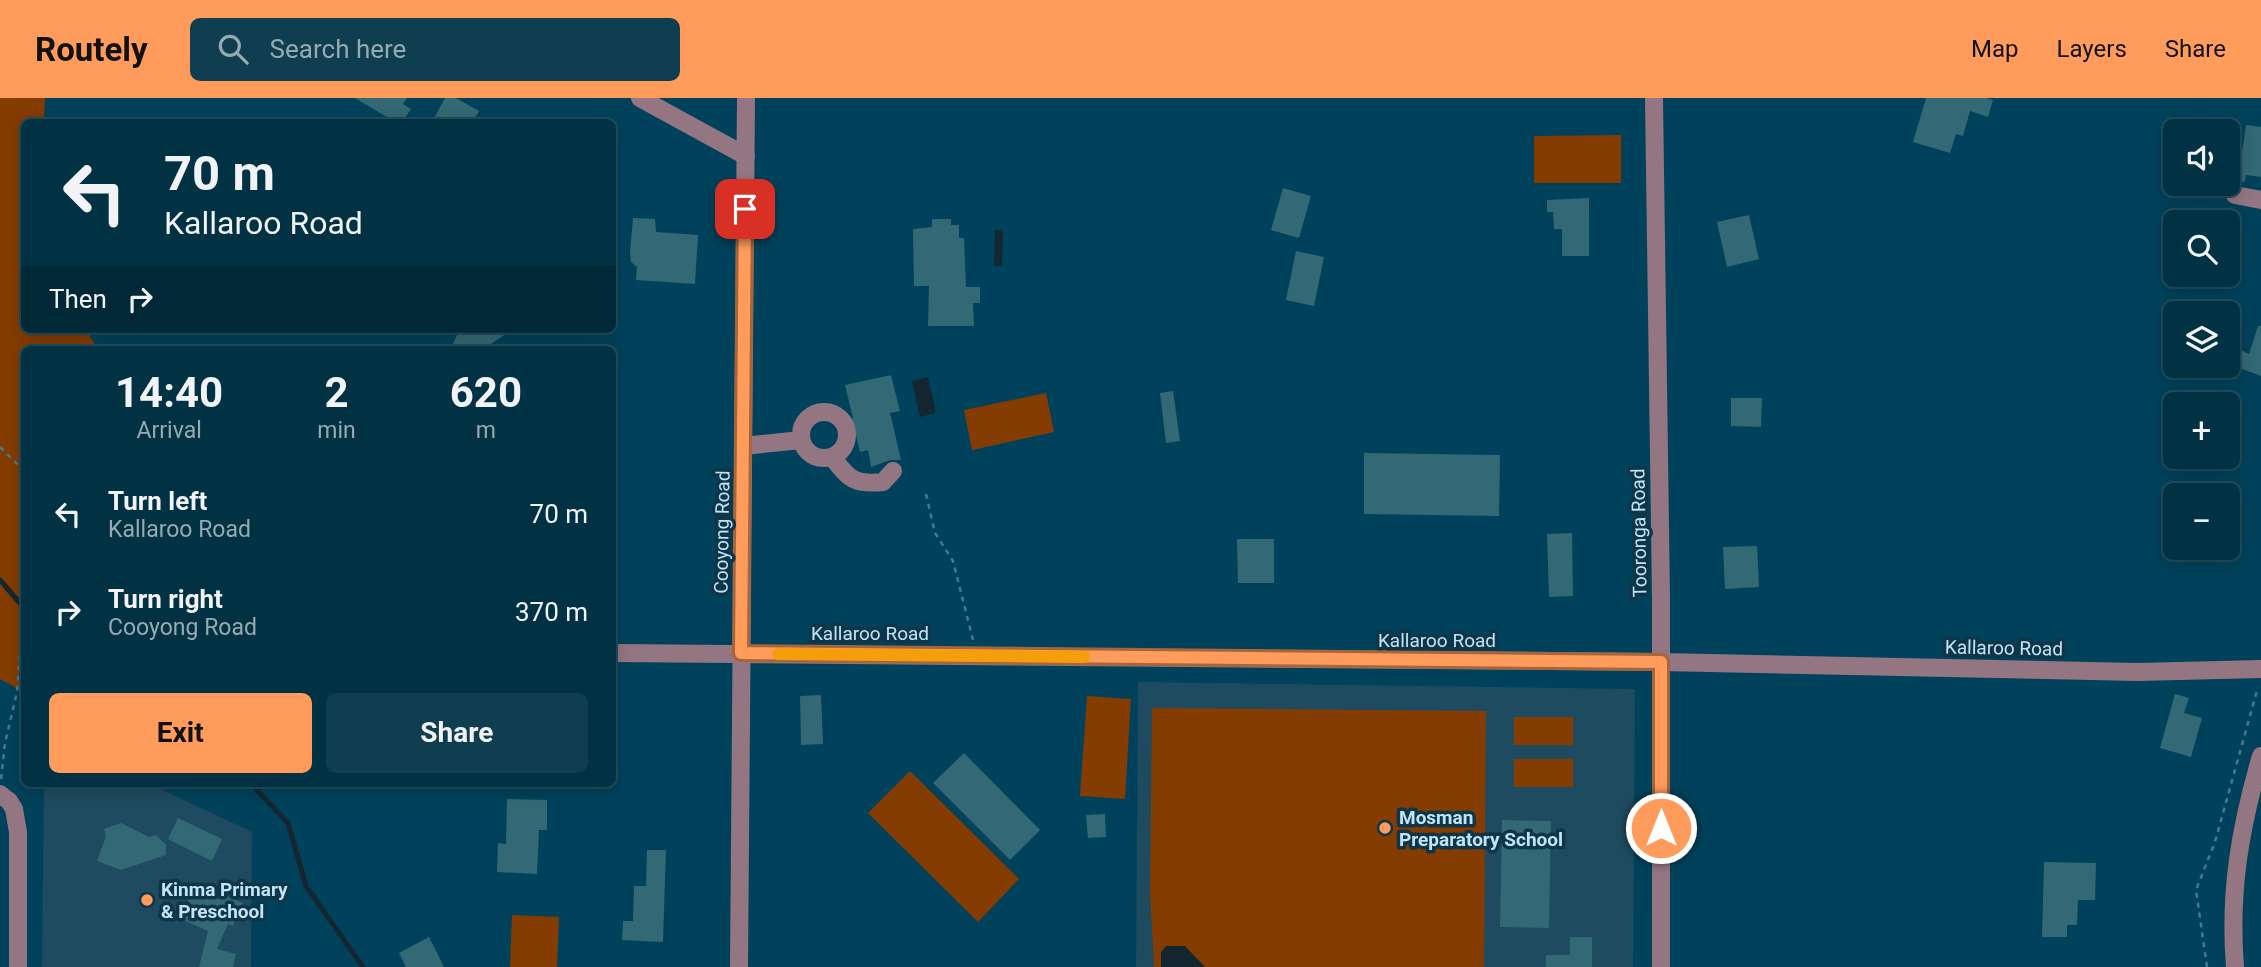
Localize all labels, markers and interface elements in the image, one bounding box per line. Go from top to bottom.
search box [190,18,680,81]
text: Routely [35,30,148,69]
icon: search [214,30,252,68]
text: Search here [270,34,406,64]
text: Map [1971,35,2019,63]
text: Layers [2057,35,2127,63]
text: Share [2165,35,2226,63]
map controls [2163,119,2240,560]
button: sound [2163,119,2240,196]
text: 70 m [164,145,275,202]
icon: left [49,147,140,238]
pin [715,179,775,239]
icon: arrive [726,190,764,228]
text: Kallaroo Road [164,204,363,242]
button: search [2163,210,2240,287]
icon: right [121,280,159,318]
text: Then [49,284,107,314]
button: layers [2163,301,2240,378]
text: 14:40 [115,368,223,417]
text: 2 [324,368,349,417]
text: 620 [450,368,522,417]
button: + [2163,392,2240,469]
text: Arrival [136,417,202,444]
text: min [317,417,356,444]
text: m [476,417,496,444]
street label: Tooronga Road [1626,468,1652,598]
street label: Cooyong Road [709,470,735,594]
button: − [2163,483,2240,560]
text: Turn left [108,486,207,516]
icon: left [49,495,87,533]
text: 70 m [530,499,588,529]
text: Kallaroo Road [108,516,251,543]
text: Turn right [108,584,223,614]
icon: right [49,593,87,631]
text: 370 m [515,597,588,627]
text: Cooyong Road [108,614,257,641]
street label: Kallaroo Road [811,622,929,645]
street label: Kallaroo Road [1378,629,1496,652]
street label: Kallaroo Road [1945,635,2063,661]
button: Exit [49,693,312,773]
button: Share [326,693,588,773]
position arrow [1624,791,1698,865]
place label: Mosman Preparatory School [1399,806,1563,851]
marker: Mosman Preparatory School [1377,820,1393,836]
place label: Kinma Primary & Preschool [161,878,288,923]
marker: Kinma Primary & Preschool [139,892,155,908]

